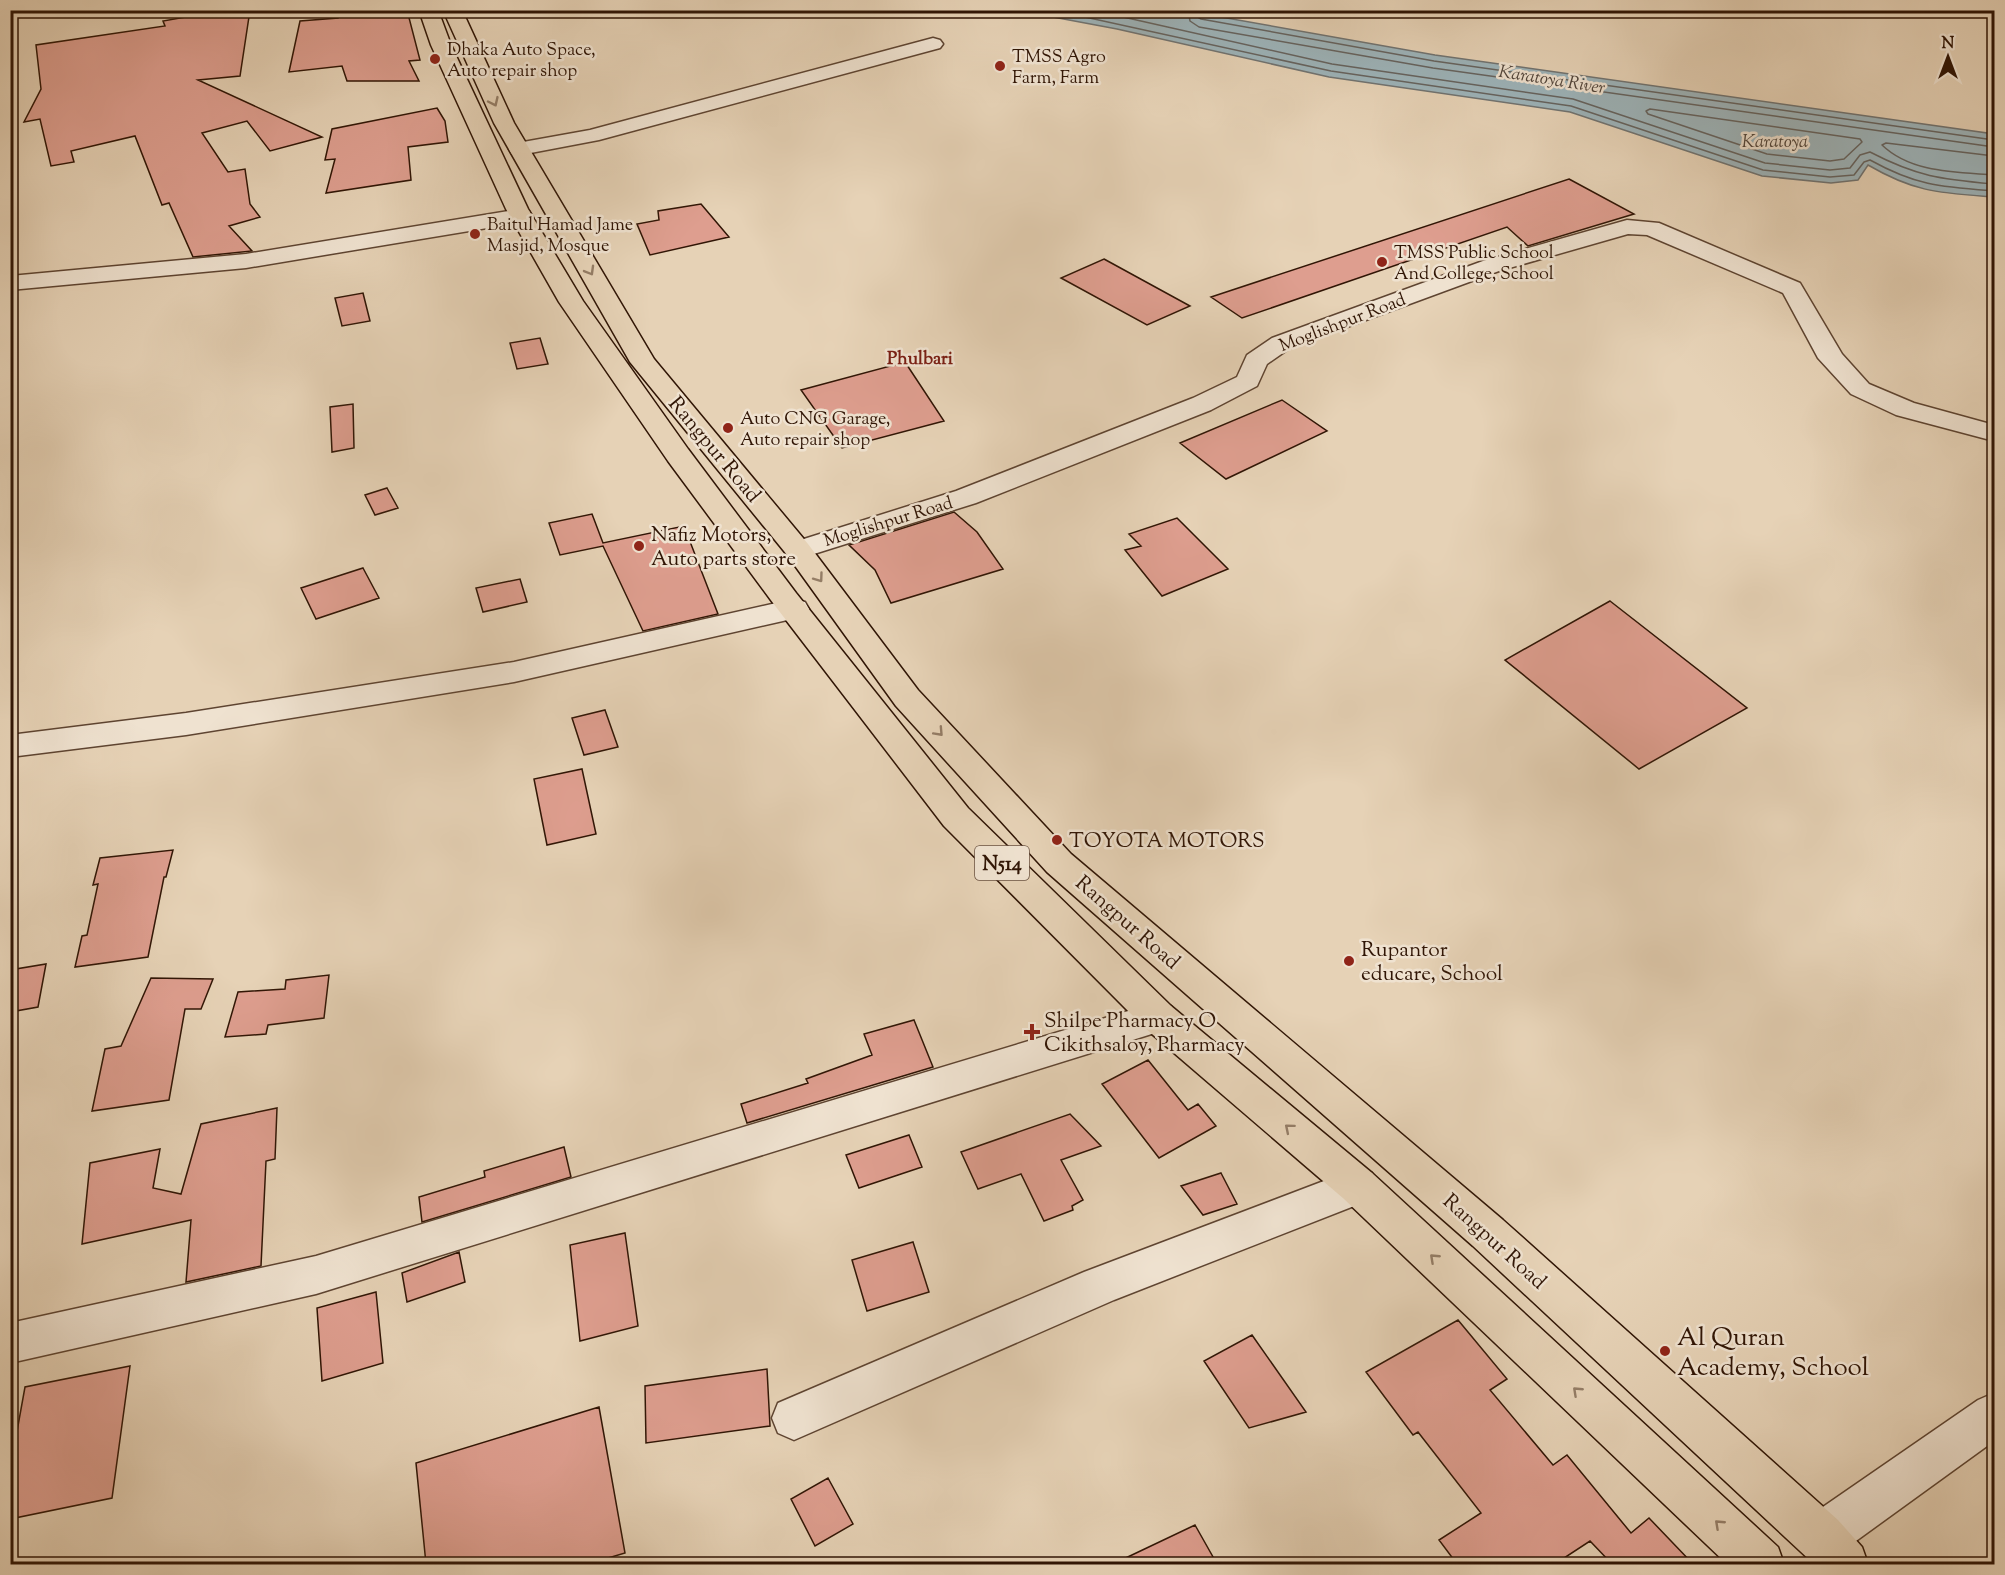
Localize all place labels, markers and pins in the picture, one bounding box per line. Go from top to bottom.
place label: Dhaka Auto Space, Auto repair shop [447,38,596,85]
place label: TMSS Agro Farm, Farm [1012,45,1106,92]
marker: Dhaka Auto Space, Auto repair shop [428,52,442,66]
marker: TMSS Agro Farm, Farm [993,59,1007,73]
place label: Baitul Hamad Jame Masjid, Mosque [487,213,633,260]
marker: Baitul Hamad Jame Masjid, Mosque [468,227,482,241]
place label: TMSS Public School And College, School [1394,241,1554,288]
marker: TMSS Public School And College, School [1375,255,1389,269]
place label: Auto CNG Garage, Auto repair shop [740,407,890,454]
marker: Auto CNG Garage, Auto repair shop [721,421,735,435]
place label: Nafiz Motors, Auto parts store [651,521,796,575]
marker: Nafiz Motors, Auto parts store [632,539,646,553]
place label: TOYOTA MOTORS [1069,827,1265,857]
marker: TOYOTA MOTORS [1050,833,1064,847]
place label: Rupantor educare, School [1361,936,1503,990]
marker: Rupantor educare, School [1342,954,1356,968]
place label: Shilpe Pharmacy O Cikithsaloy, Pharmacy [1044,1007,1245,1061]
marker: Shilpe Pharmacy O Cikithsaloy, Pharmacy [1025,1025,1039,1039]
place label: Al Quran Academy, School [1677,1320,1869,1387]
marker: Al Quran Academy, School [1658,1344,1672,1358]

